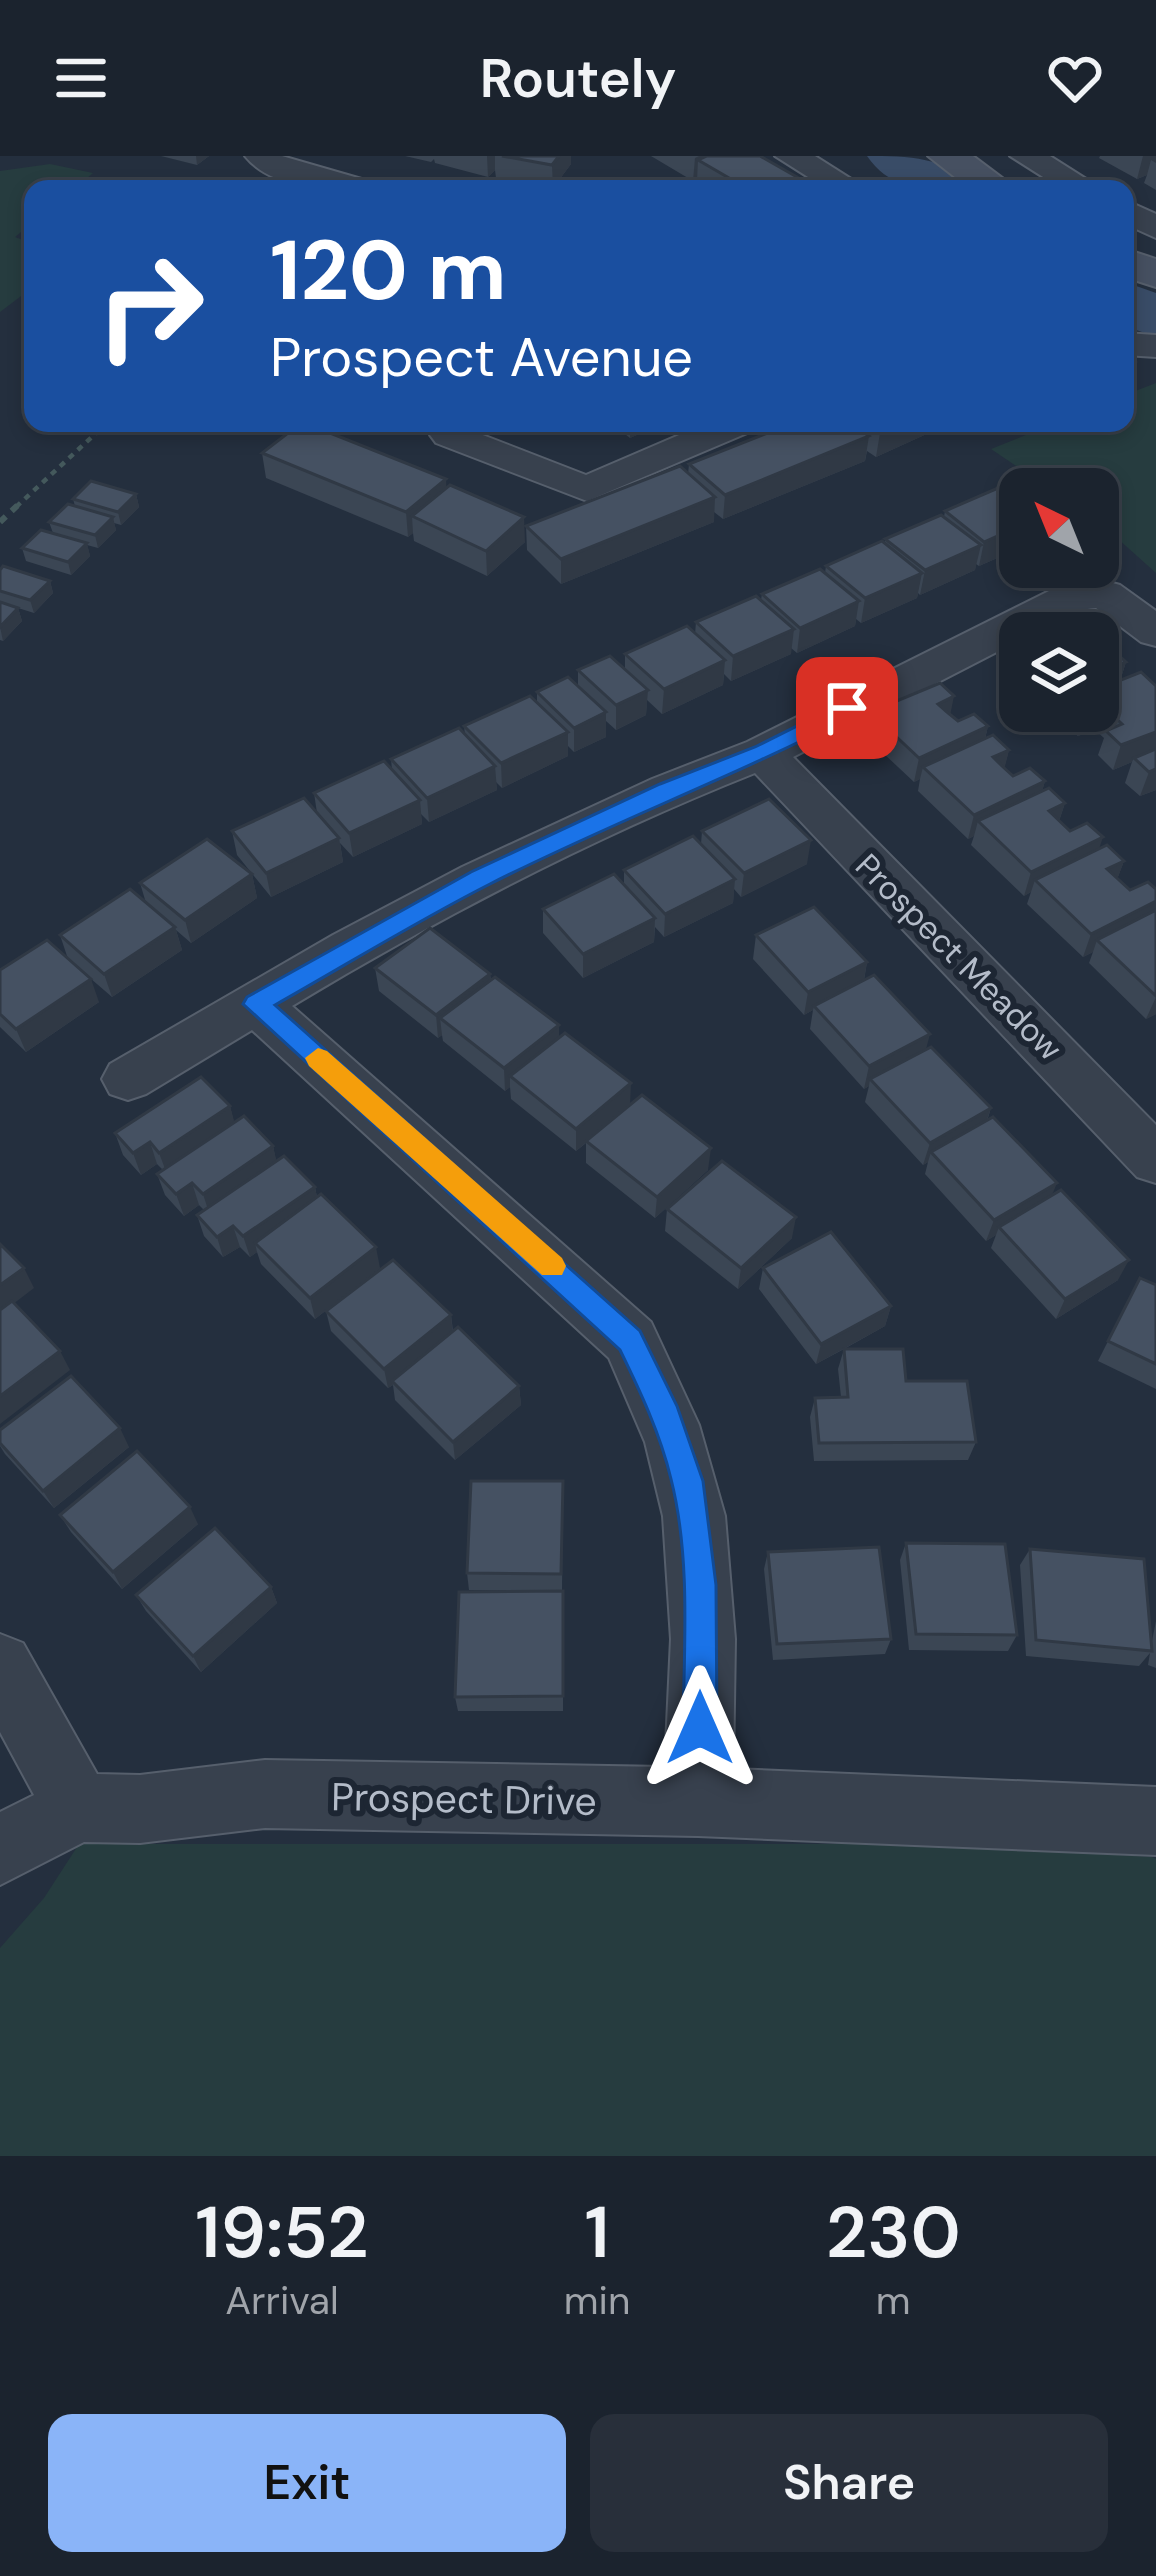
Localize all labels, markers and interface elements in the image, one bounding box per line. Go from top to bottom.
text: Routely [480,43,676,114]
icon: menu [48,45,114,111]
icon: heart [1042,45,1108,111]
text: 120 m [270,216,507,325]
icon: right [72,228,228,384]
text: Prospect Avenue [270,322,693,393]
north arrow [999,468,1119,588]
map controls [999,468,1119,732]
button: layers [999,612,1119,732]
pin [796,657,898,759]
icon: arrive [814,675,880,741]
street label: Prospect Meadow [846,844,1072,1070]
position arrow [637,1665,763,1791]
street label: Prospect Drive [331,1771,597,1827]
text: 19:52 [195,2186,369,2279]
text: 1 [585,2186,610,2279]
text: 230 [826,2186,961,2279]
text: Arrival [225,2275,339,2326]
text: min [564,2275,630,2326]
text: m [876,2275,911,2326]
button: Exit [48,2414,566,2552]
button: Share [590,2414,1108,2552]

